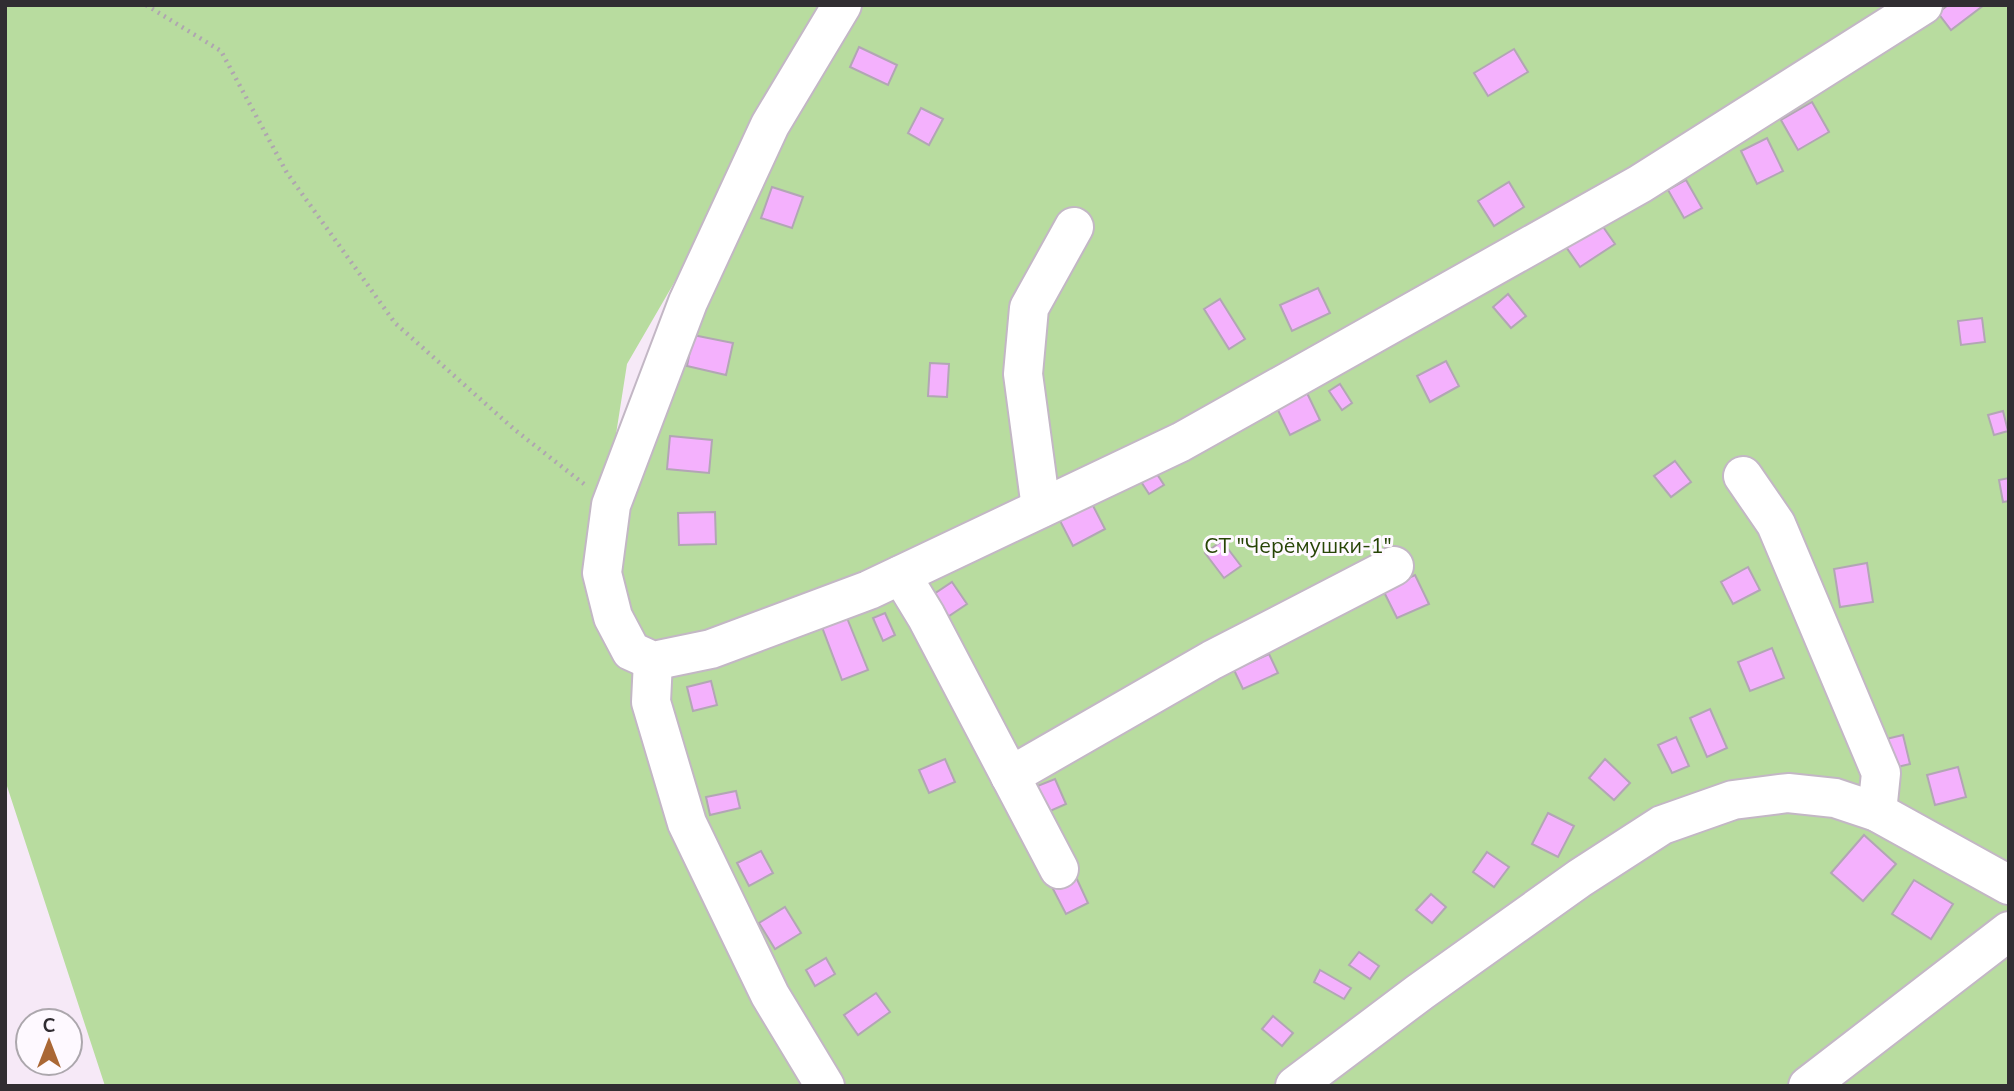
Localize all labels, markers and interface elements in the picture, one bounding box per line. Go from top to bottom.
park label: СТ "Черёмушки-1" [1204,532,1392,558]
north arrow [14,1007,84,1077]
text: С [42,1013,56,1037]

